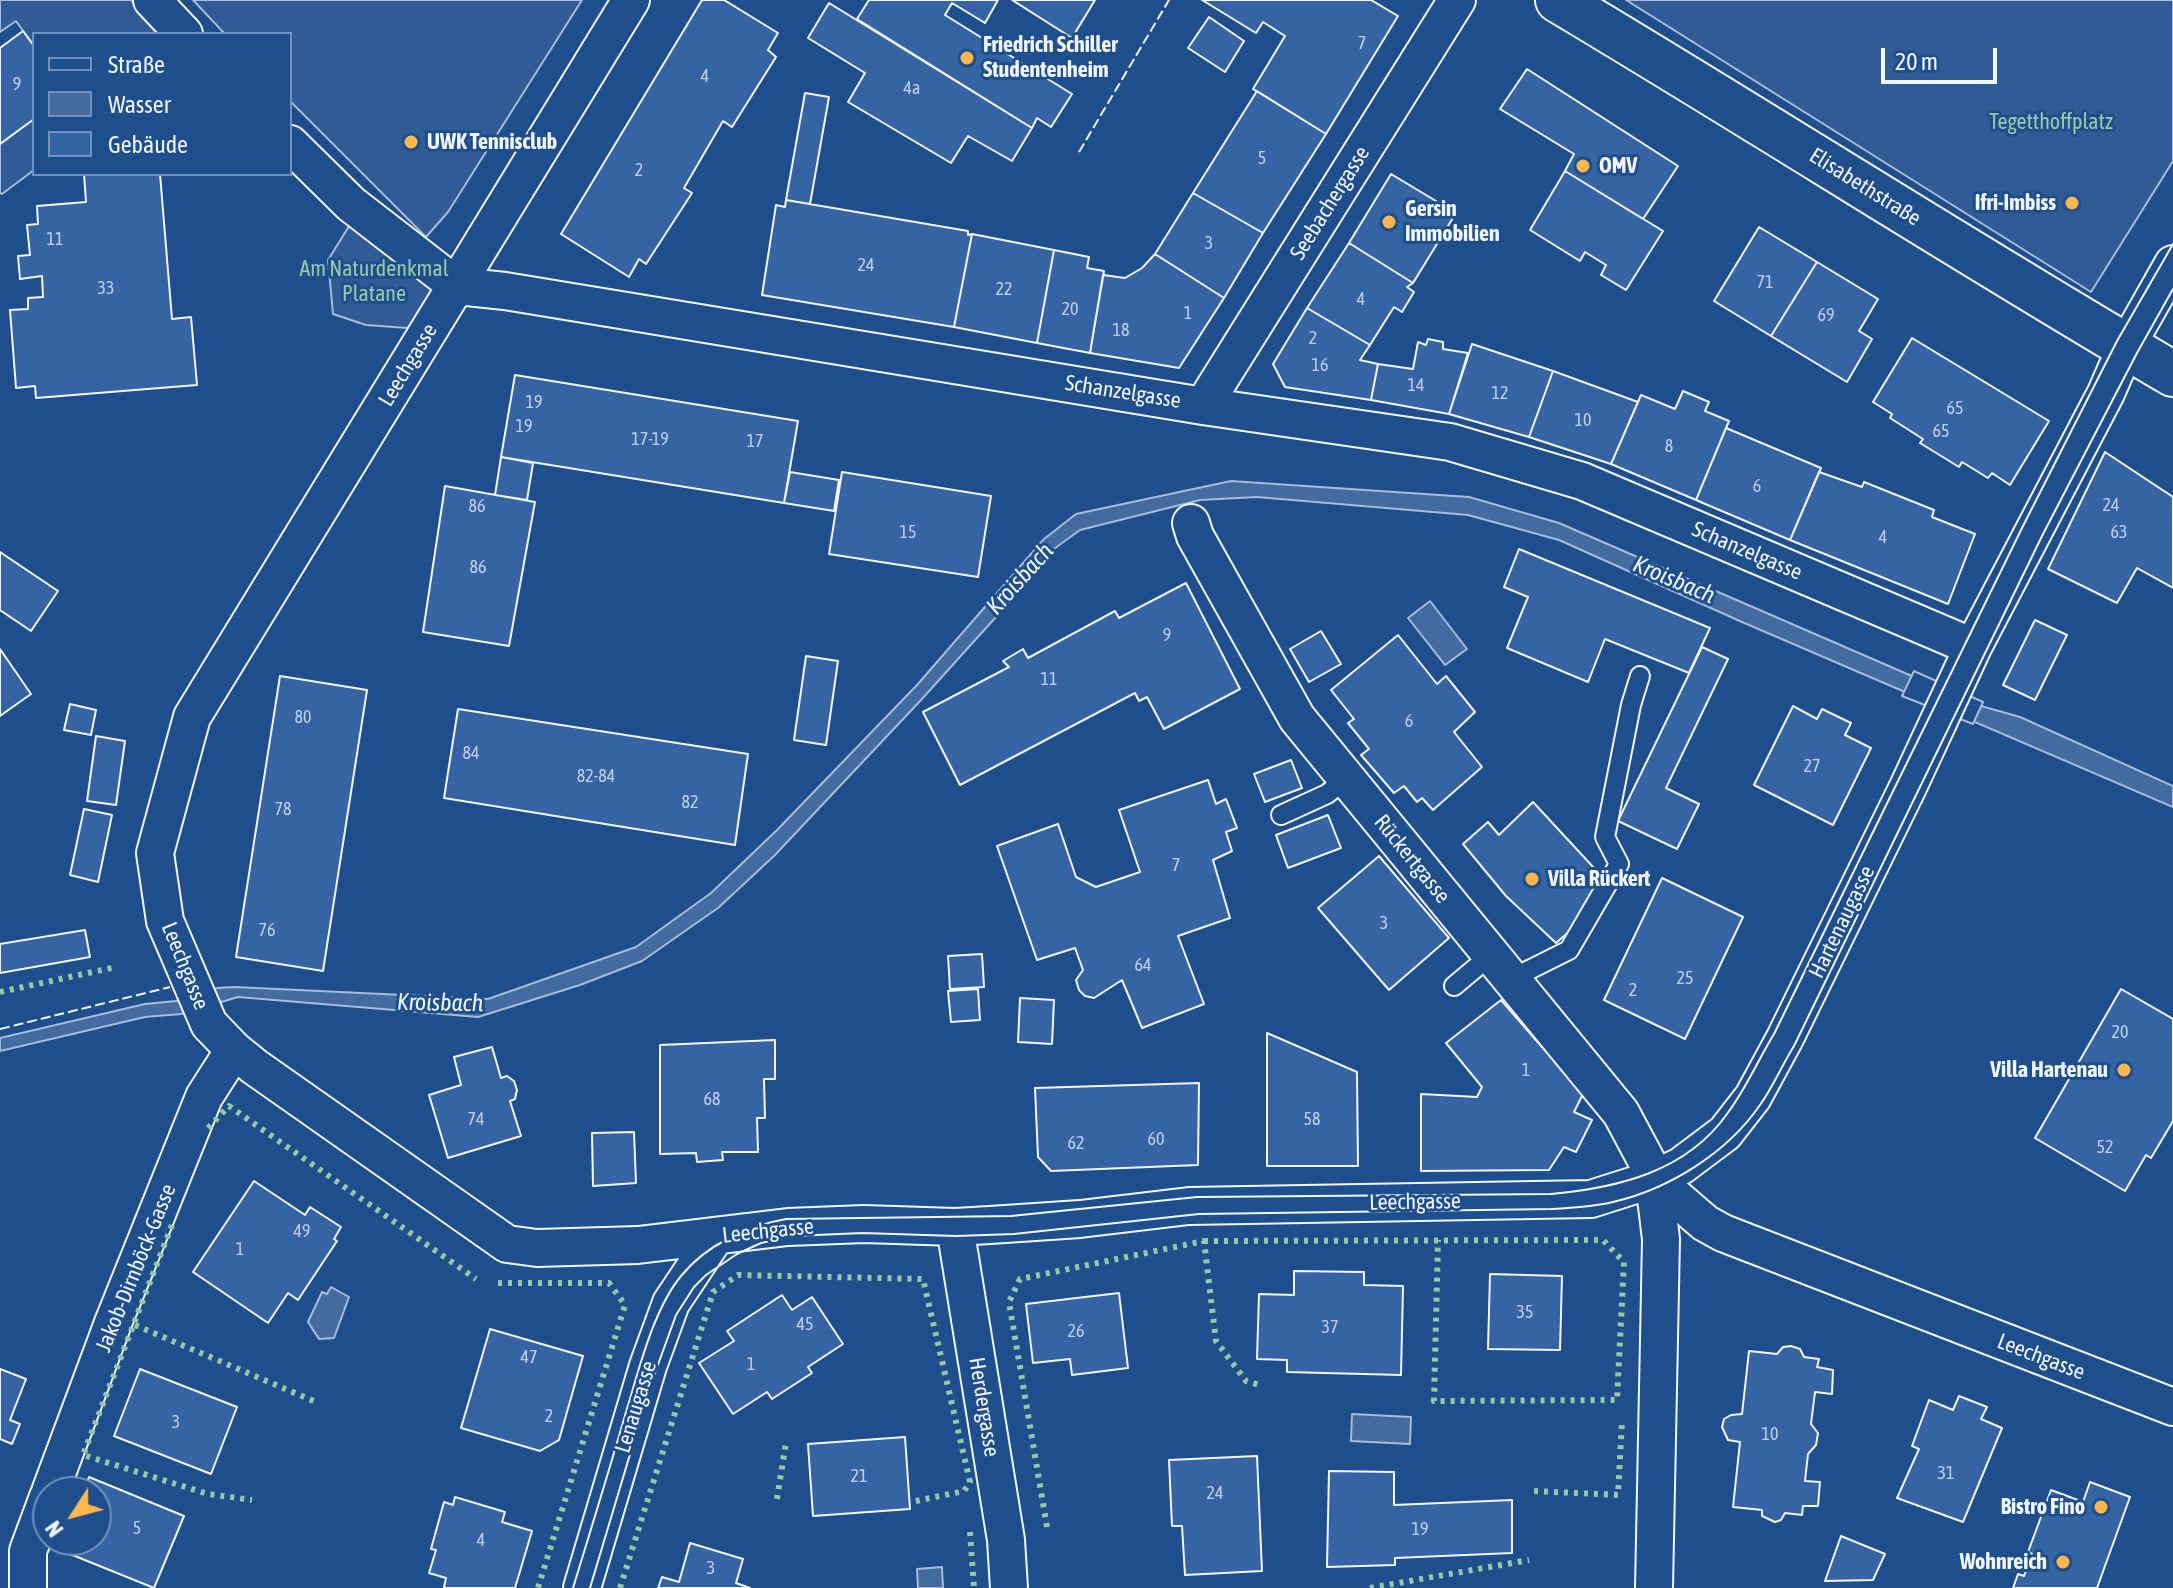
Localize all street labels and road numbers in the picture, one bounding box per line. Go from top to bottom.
street label: Seebachergasse [1285,141,1375,265]
street label: Elisabethstraße [1804,142,1926,232]
street label: Leechgasse [373,319,443,411]
street label: Schanzelgasse [1063,370,1183,414]
street label: Schanzelgasse [1688,516,1806,586]
street label: Rückertgasse [1368,809,1456,909]
street label: Hartenaugasse [1803,862,1881,982]
street label: Leechgasse [156,918,214,1014]
street label: Jakob-Dirnböck-Gasse [90,1180,182,1356]
street label: Leechgasse [1369,1188,1461,1216]
street label: Leechgasse [721,1213,815,1249]
street label: Leechgasse [1993,1328,2089,1386]
street label: Herdergasse [963,1355,1005,1459]
street label: Lenaugasse [610,1358,662,1456]

